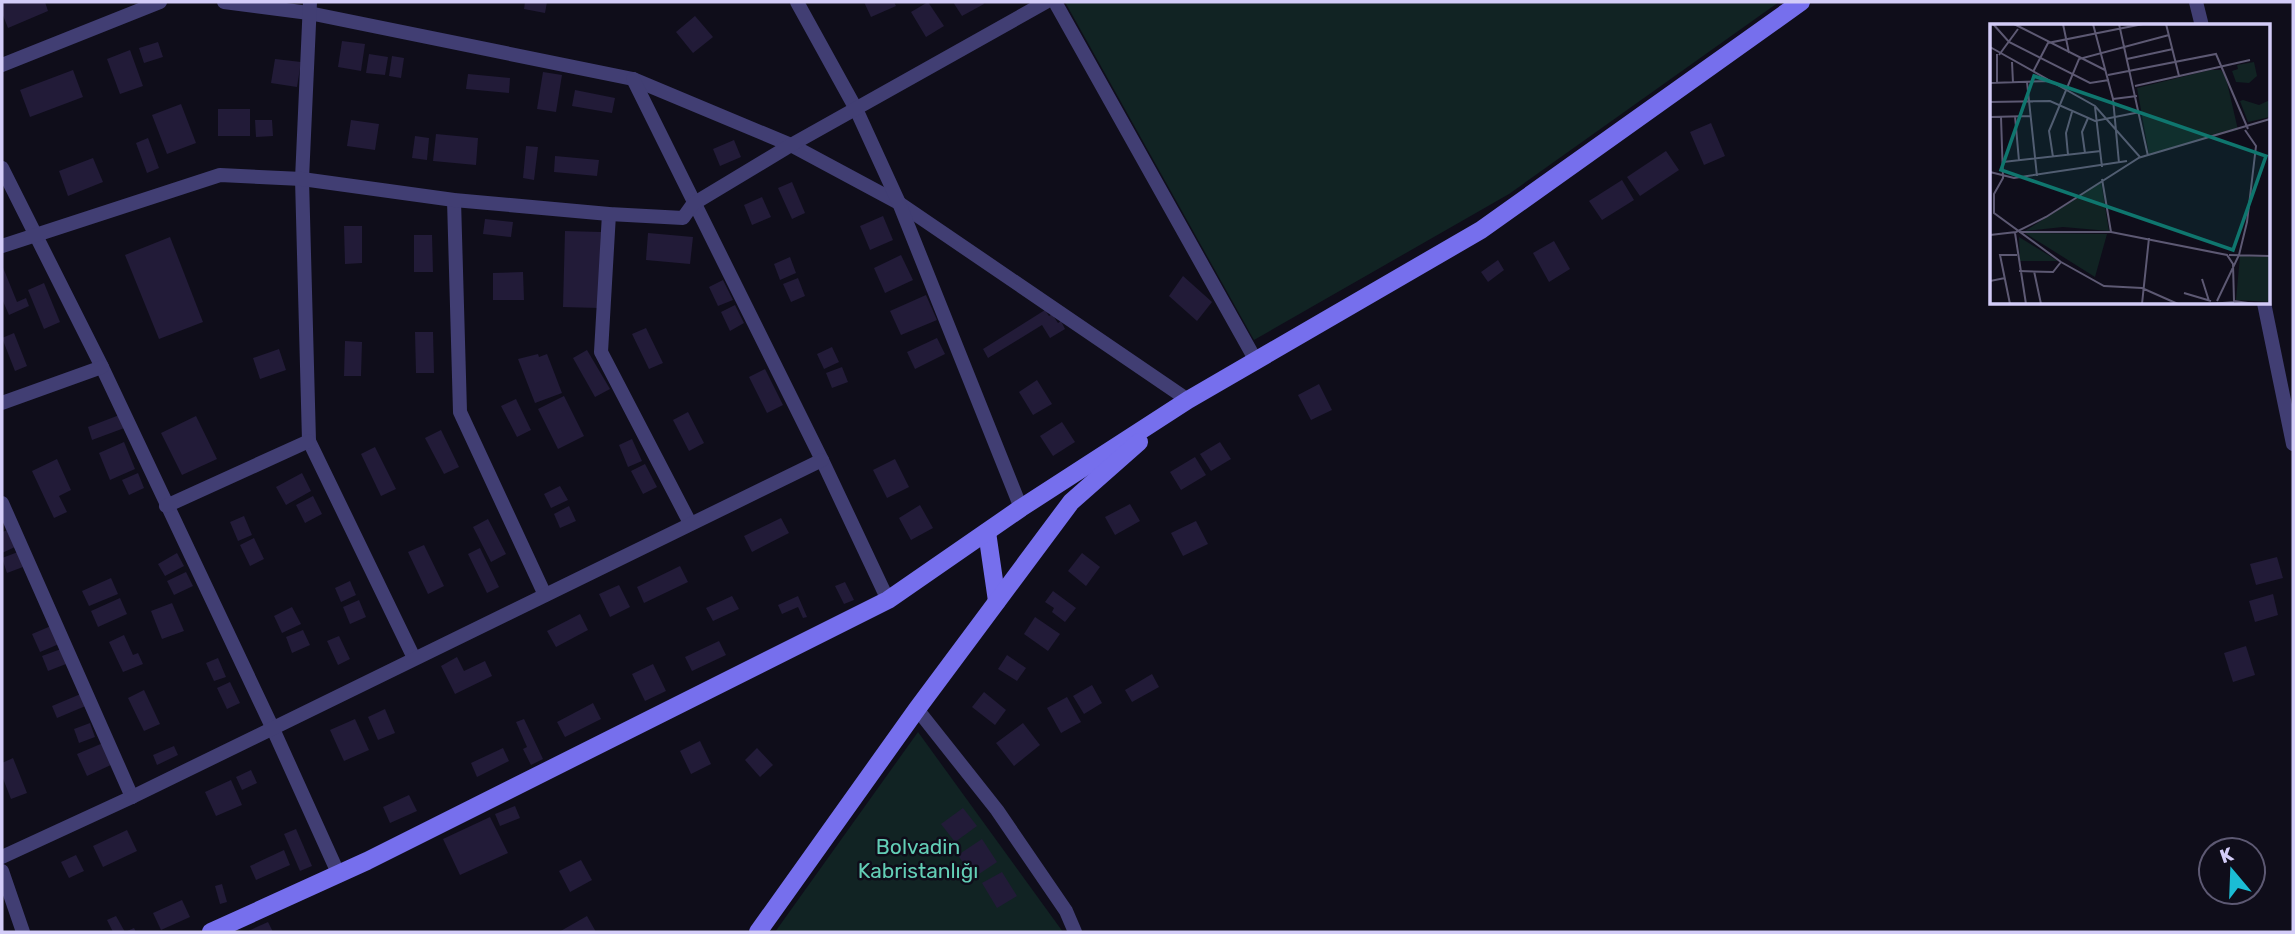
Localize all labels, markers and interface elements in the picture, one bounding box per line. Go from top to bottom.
inset map [1990,24,2270,304]
park label: Bolvadin Kabristanlığı [858,834,978,883]
north arrow [2197,836,2267,906]
text: K [2217,842,2237,868]

